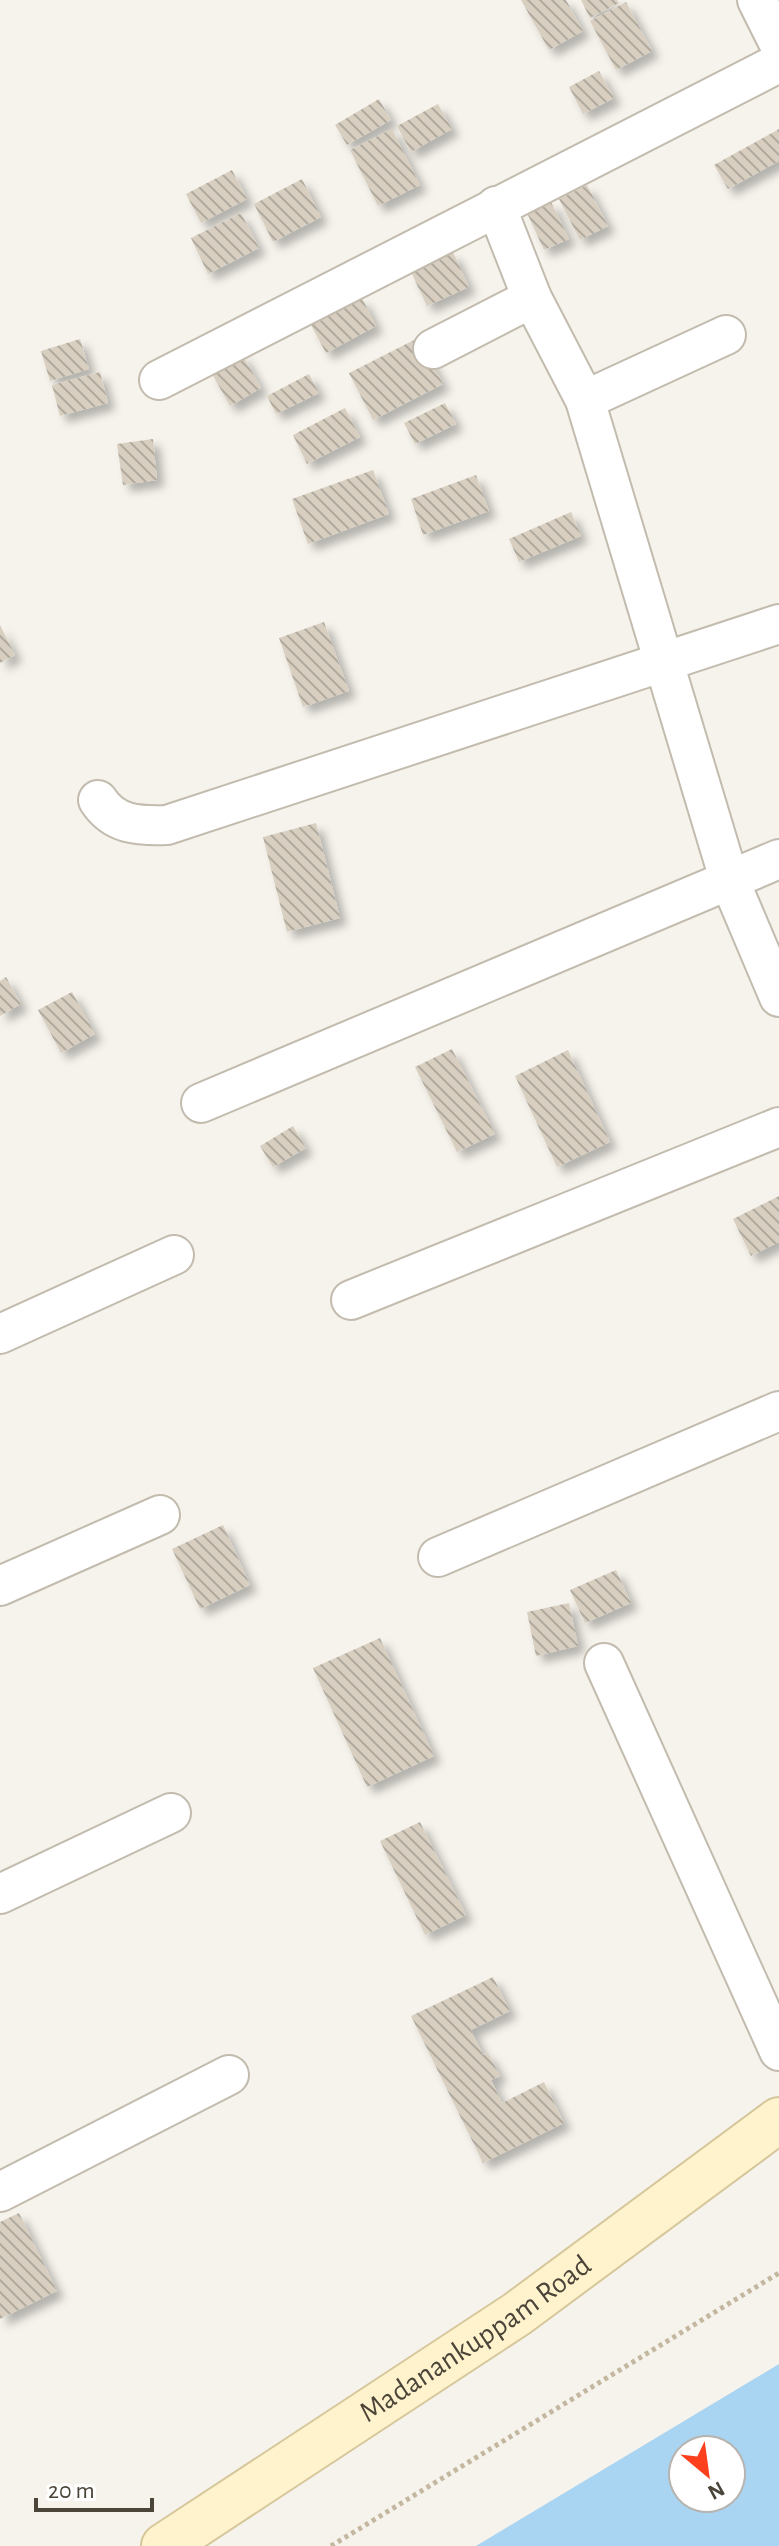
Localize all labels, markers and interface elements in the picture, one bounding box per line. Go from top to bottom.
street label: Madanankuppam Road [354,2250,597,2428]
north arrow [667,2434,747,2514]
scale bar [36,2462,152,2512]
text: N [704,2477,728,2504]
text: 20 m [48,2479,95,2503]

